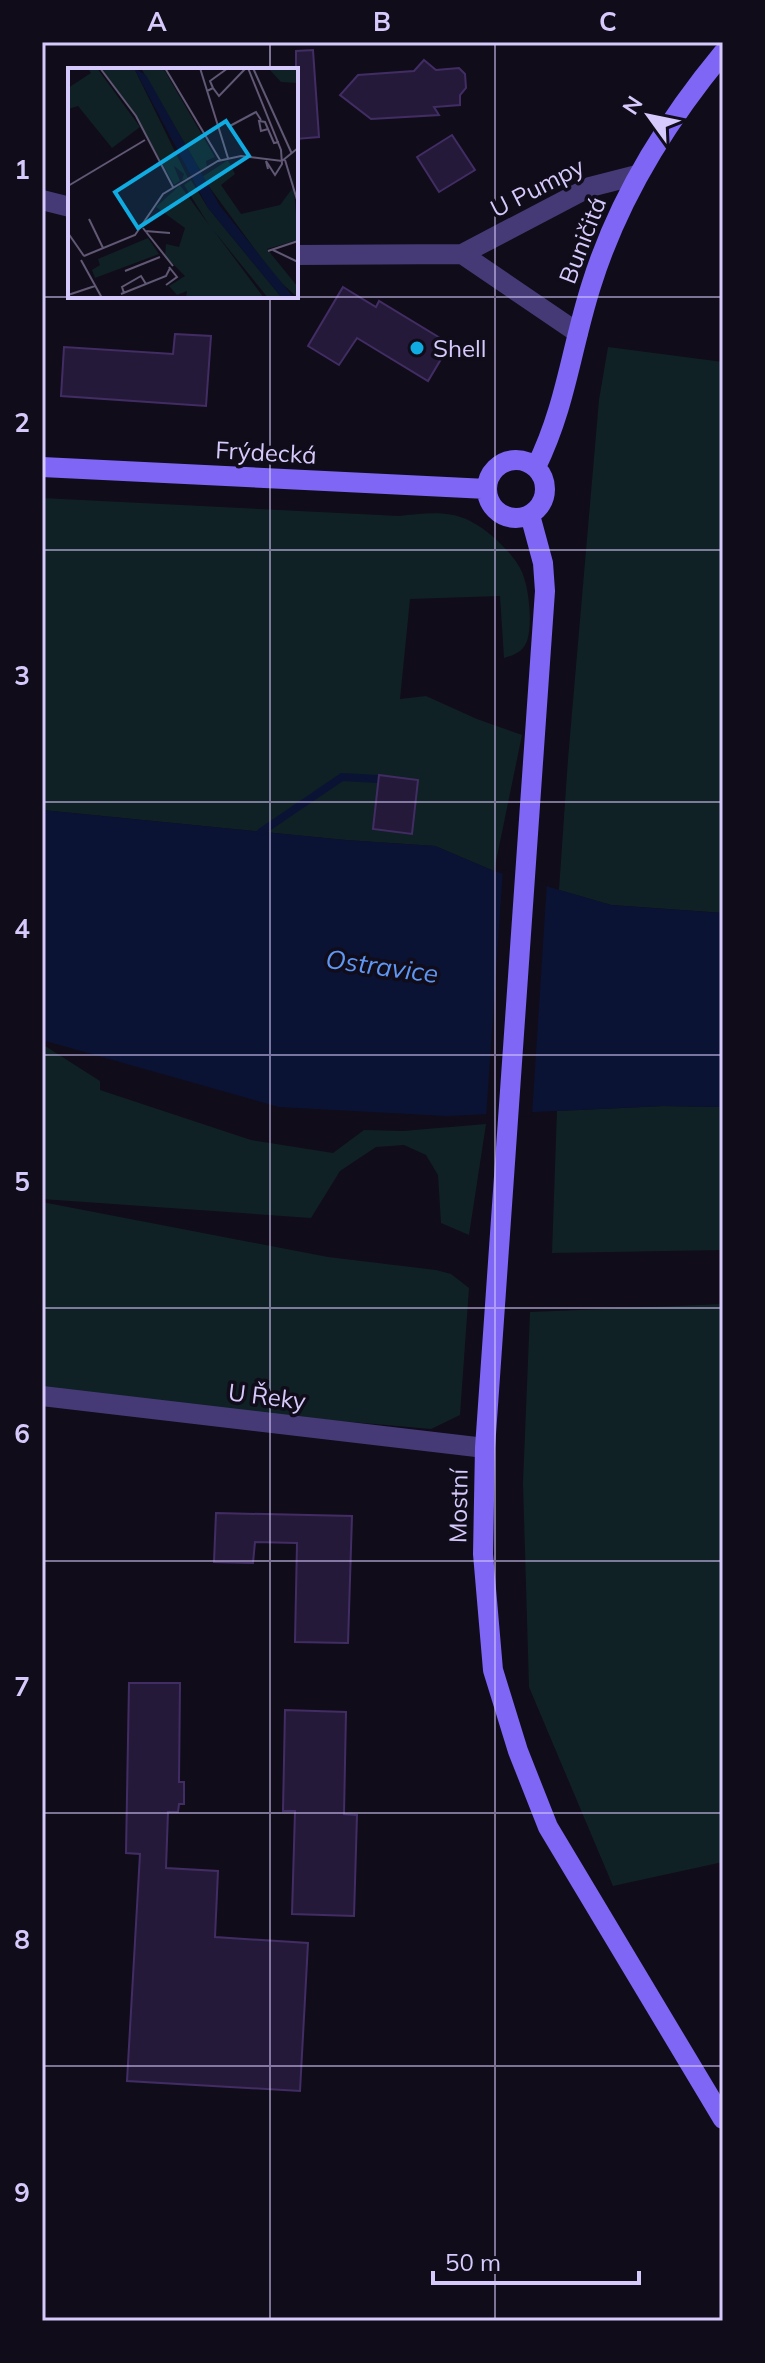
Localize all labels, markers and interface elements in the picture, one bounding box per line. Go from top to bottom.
text: A [147,5,167,38]
text: B [373,5,391,38]
text: C [599,5,617,38]
inset map [68,68,298,298]
north arrow [609,76,689,156]
text: N [616,91,648,120]
street label: U Pumpy [485,151,589,223]
text: 1 [14,153,30,186]
street label: Buničitá [552,192,612,288]
place label: Shell [433,333,487,363]
marker: Shell [408,339,426,357]
text: 2 [14,406,30,439]
street label: Frýdecká [215,434,317,470]
text: 3 [14,659,30,692]
text: 4 [14,912,30,945]
water label: Ostravice [324,942,440,990]
text: 5 [14,1165,30,1198]
street label: U Řeky [227,1376,308,1416]
text: 6 [14,1417,30,1450]
street label: Mostní [442,1467,474,1543]
text: 7 [14,1670,30,1703]
text: 8 [14,1923,30,1956]
text: 9 [14,2176,30,2209]
scale bar [433,2235,639,2285]
text: 50 m [445,2247,501,2277]

